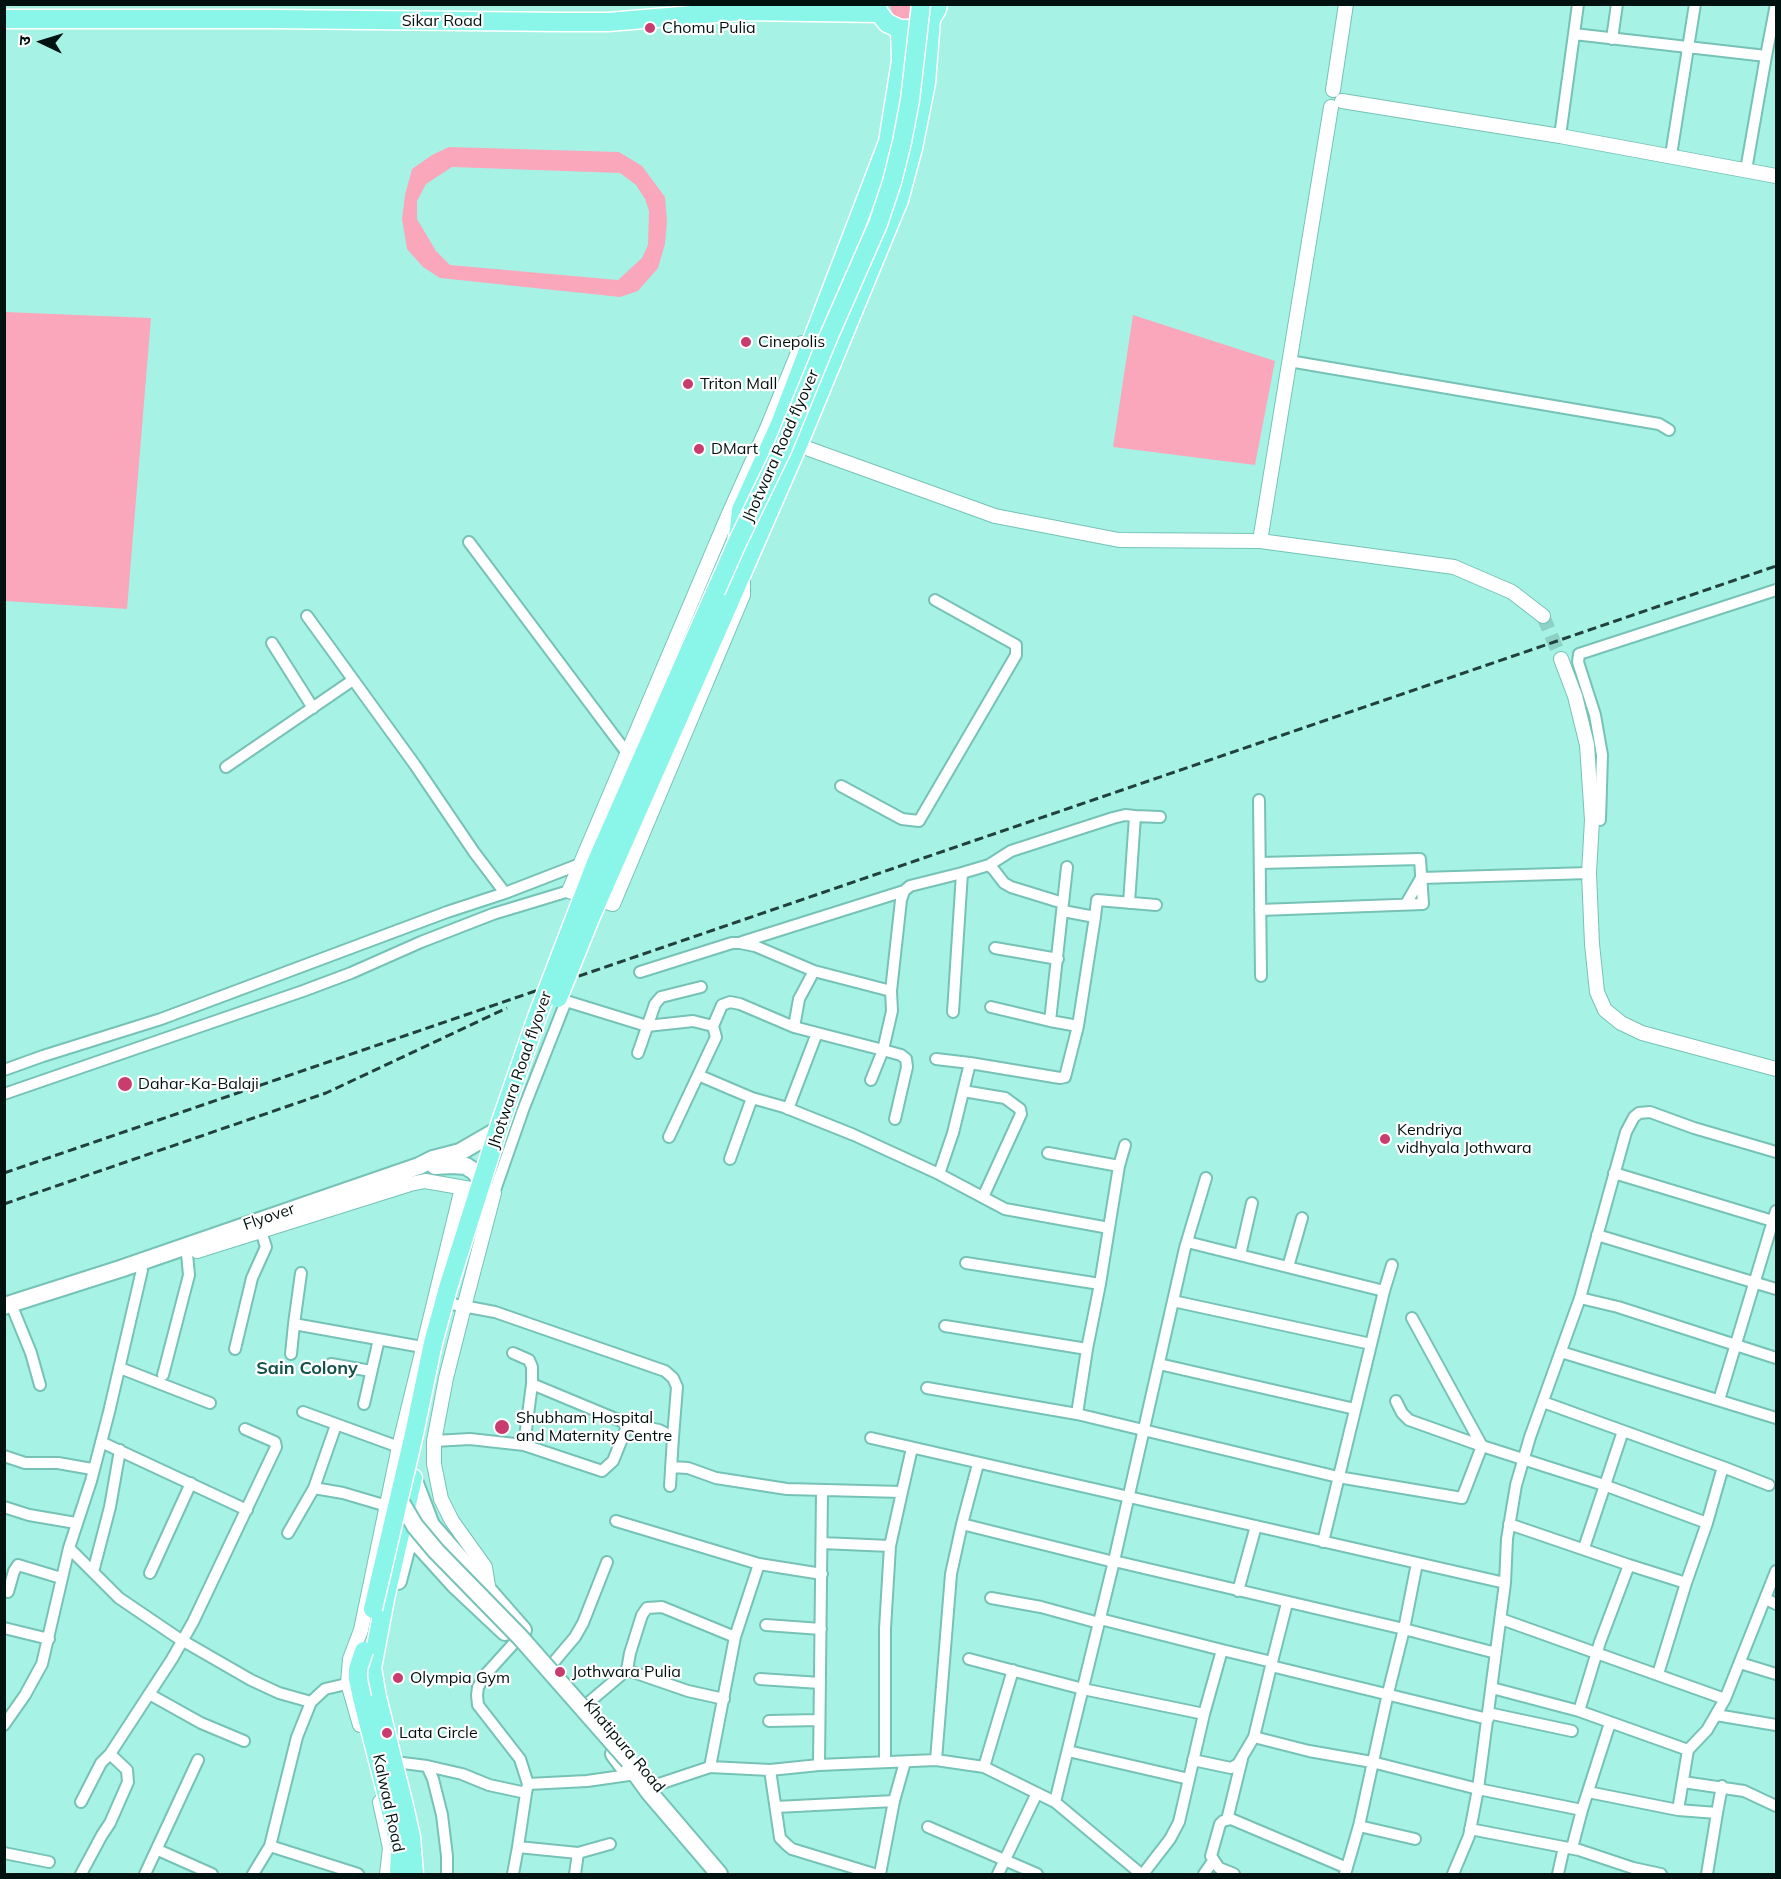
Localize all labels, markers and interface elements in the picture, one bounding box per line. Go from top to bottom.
street label: Sikar Road [402,11,482,31]
north arrow [12,12,72,72]
place label: Chomu Pulia [662,18,756,38]
marker: Chomu Pulia [643,21,657,35]
text: उ [14,35,34,46]
place label: Cinepolis [758,332,825,352]
marker: Cinepolis [739,335,753,349]
street label: Jhotwara Road flyover [739,367,823,525]
place label: Triton Mall [700,374,777,394]
marker: Triton Mall [681,377,695,391]
place label: DMart [711,439,758,459]
marker: DMart [692,442,706,456]
street label: Jhotwara Road flyover [484,989,556,1151]
place label: Dahar-Ka-Balaji [138,1074,259,1094]
marker: Dahar-Ka-Balaji [116,1075,134,1093]
place label: Kendriya vidhyala Jothwara [1397,1120,1532,1158]
marker: Kendriya vidhyala Jothwara [1378,1132,1392,1146]
street label: Flyover [241,1199,297,1235]
district label: Sain Colony [256,1358,358,1380]
place label: Shubham Hospital and Maternity Centre [516,1408,672,1446]
marker: Shubham Hospital and Maternity Centre [493,1418,511,1436]
place label: Jothwara Pulia [572,1662,681,1682]
marker: Jothwara Pulia [553,1665,567,1679]
place label: Olympia Gym [410,1668,510,1688]
marker: Olympia Gym [391,1671,405,1685]
street label: Khatipura Road [579,1695,669,1797]
place label: Lata Circle [399,1723,478,1743]
marker: Lata Circle [380,1726,394,1740]
street label: Kalwad Road [368,1752,408,1854]

